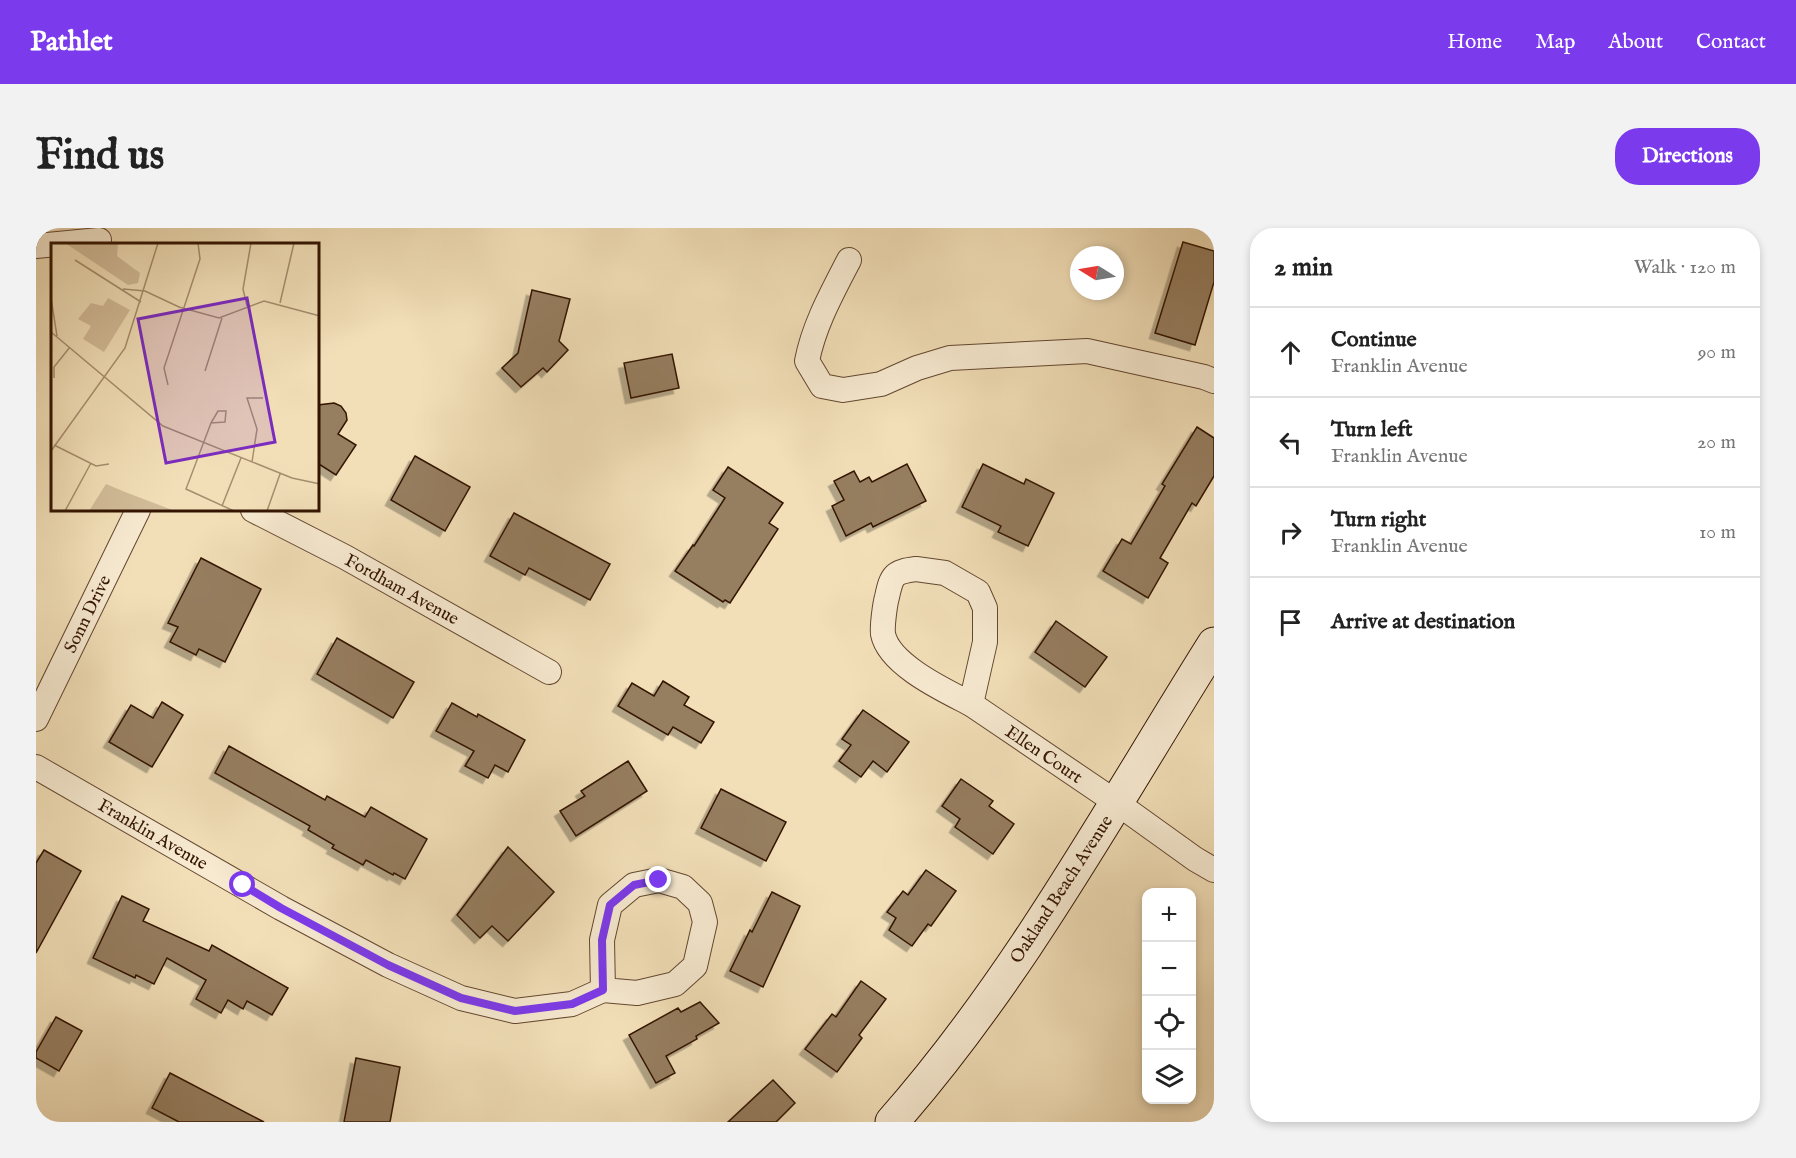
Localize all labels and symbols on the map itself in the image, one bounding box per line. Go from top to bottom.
inset map [51,243,320,512]
north arrow [1070,246,1124,300]
street label: Fordham Avenue [340,549,463,631]
street label: Sonn Drive [60,572,117,657]
street label: Ellen Court [1000,721,1086,790]
street label: Franklin Avenue [93,795,211,876]
street label: Oakland Beach Avenue [1006,811,1119,968]
route end [645,866,671,892]
route start [229,871,255,897]

